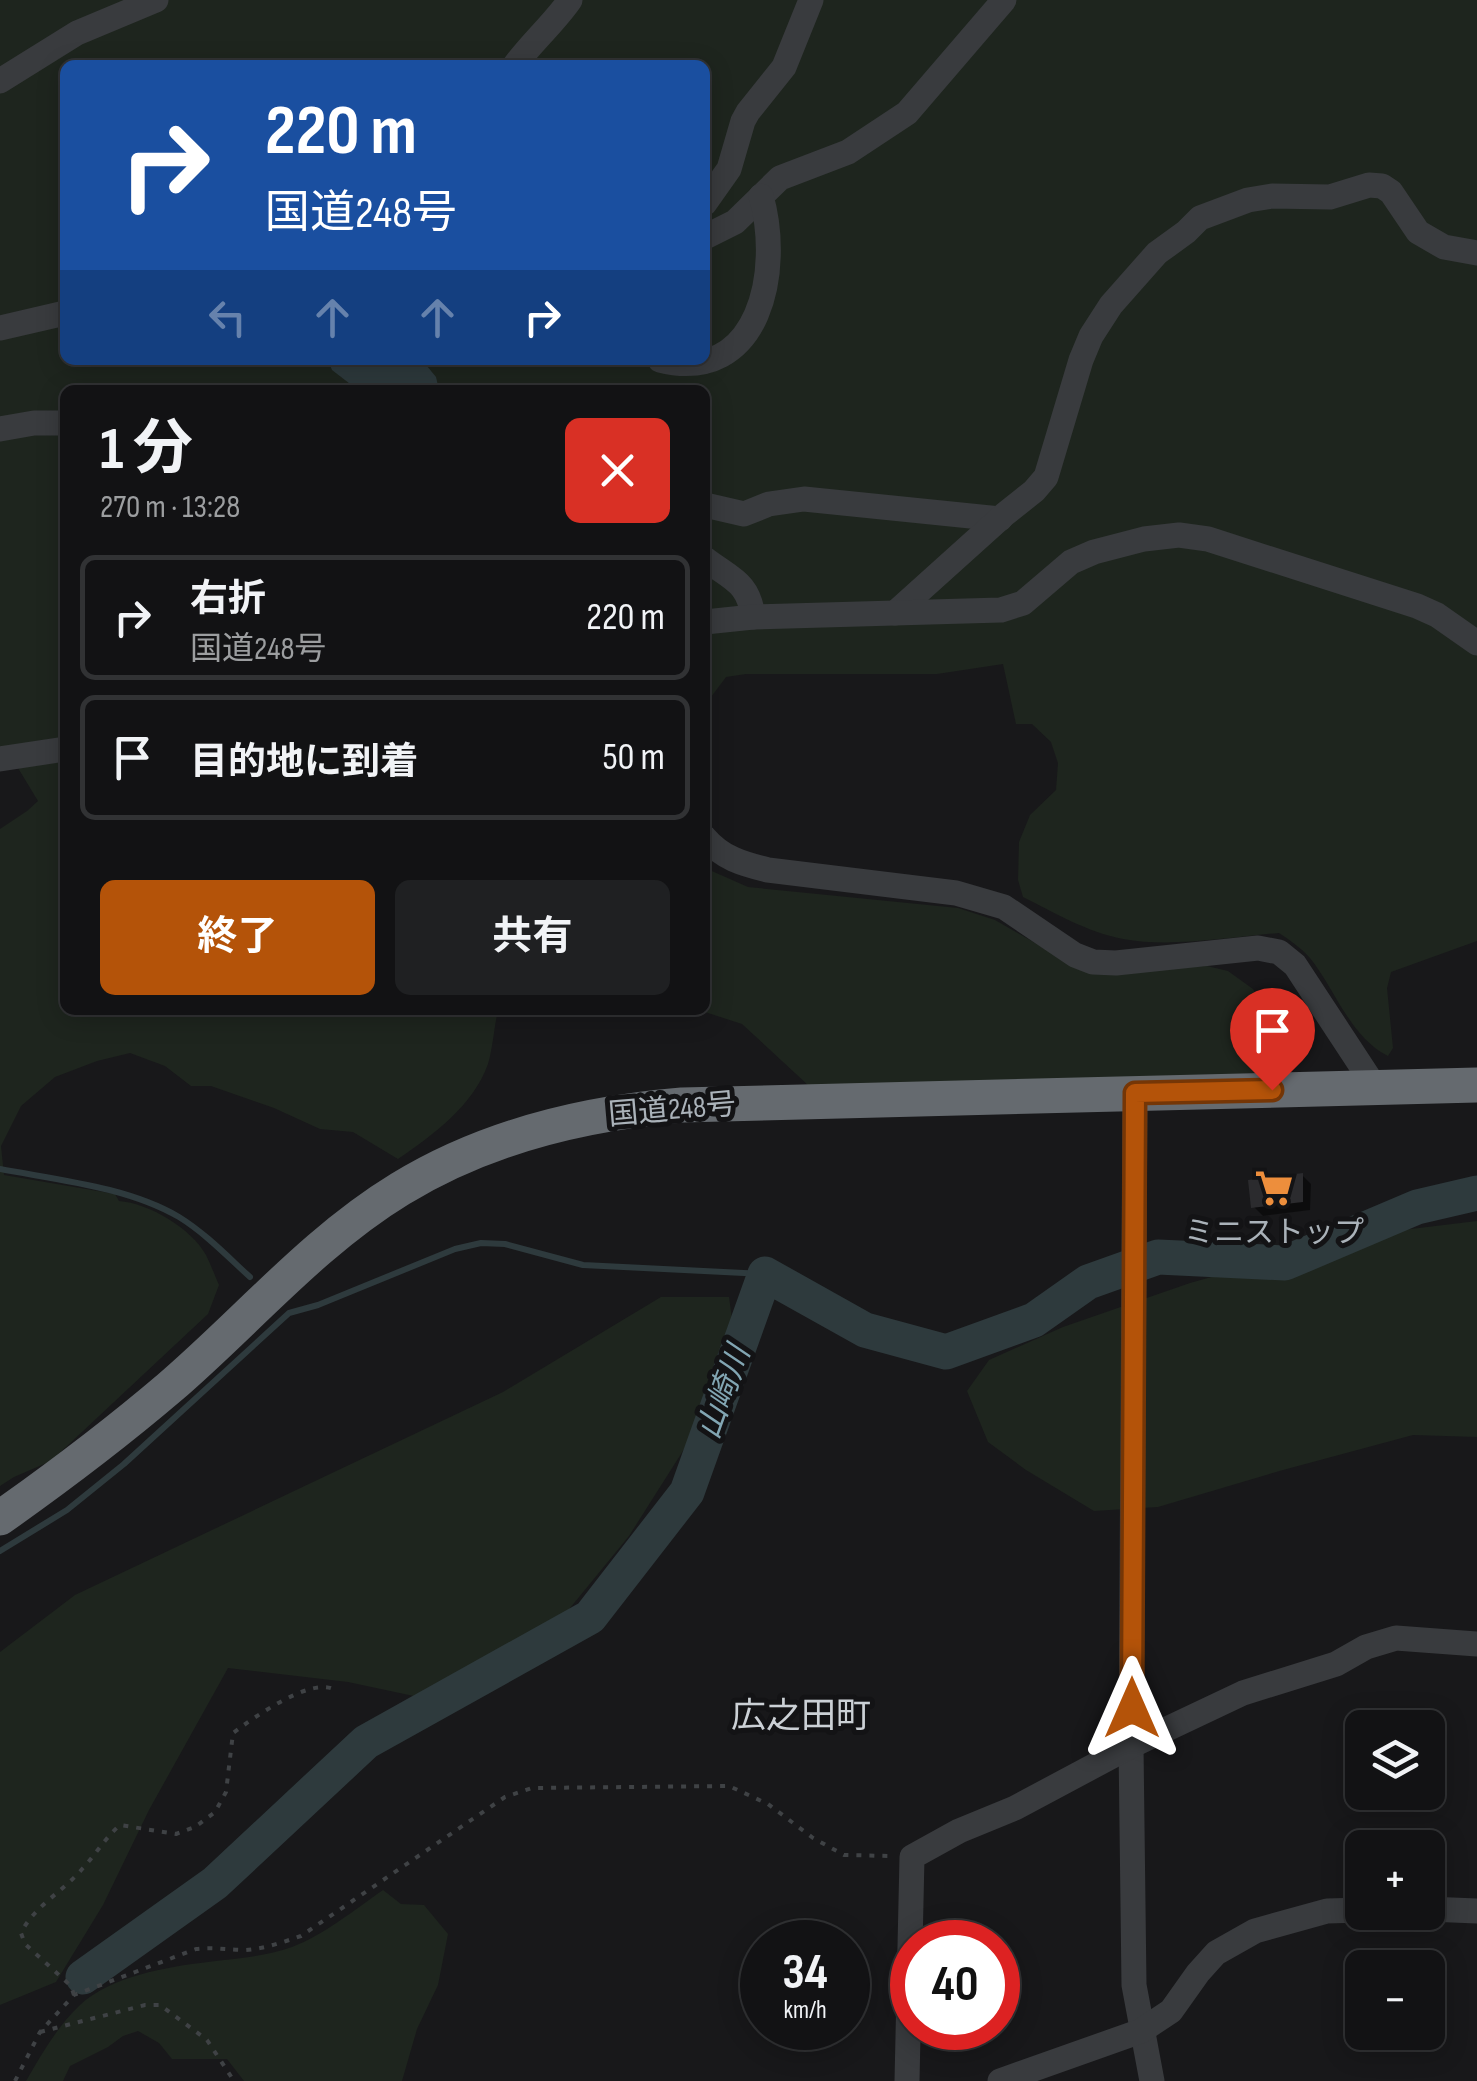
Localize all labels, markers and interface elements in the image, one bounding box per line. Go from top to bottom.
text: 220 m [265,90,417,174]
icon: right [100,100,230,230]
text: 国道248号 [265,186,457,241]
icon: left [200,290,255,345]
icon: ahead [305,290,360,345]
icon: ahead [410,290,465,345]
icon: right [515,290,570,345]
text: 1 分 [100,414,193,486]
button: close [565,418,670,523]
text: 270 m · 13:28 [100,488,240,527]
text: 右折 [190,577,266,622]
icon: right [105,590,160,645]
text: 220 m [586,595,665,640]
text: 国道248号 [190,630,326,669]
icon: arrive [105,730,160,785]
text: 50 m [602,735,665,780]
text: 目的地に到着 [190,740,418,785]
button: 終了 [100,880,375,995]
button: 共有 [395,880,670,995]
pin [1230,988,1315,1091]
icon: arrive [1245,1003,1300,1058]
street label: 国道248号 [607,1086,737,1134]
supermarket icon: ミニストップ [1253,1167,1295,1209]
place label: ミニストップ [1184,1215,1364,1251]
water label: 山崎川 [690,1338,760,1444]
position arrow [1080,1656,1184,1760]
district label: 広之田町 [731,1695,871,1738]
map controls [1345,1710,1445,2050]
button: layers [1345,1710,1445,1810]
button: + [1345,1830,1445,1930]
speed limit sign: 40 [890,1920,1020,2050]
text: 34 [782,1943,828,2003]
button: − [1345,1950,1445,2050]
text: km/h [783,1995,827,2026]

